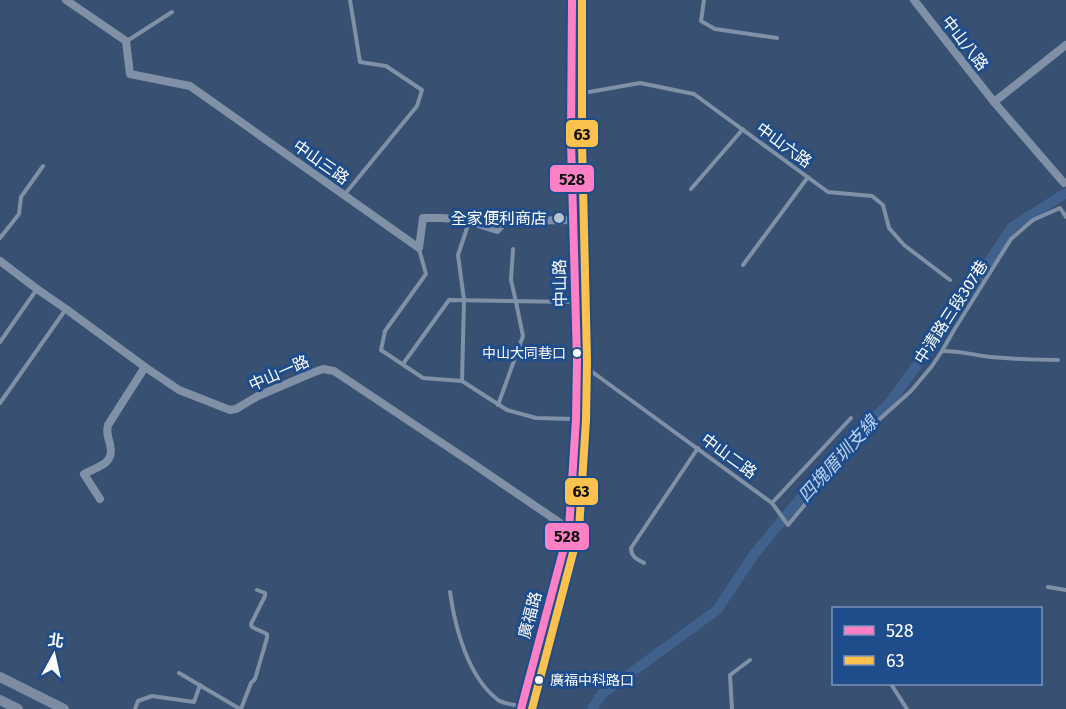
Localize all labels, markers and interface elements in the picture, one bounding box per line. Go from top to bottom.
street label: 中山八路 [938,12,992,74]
line badge: 63 [565,119,599,148]
street label: 中山六路 [753,119,815,171]
text: 63 [573,125,591,144]
street label: 中山三路 [289,136,353,188]
line badge: 528 [549,164,595,193]
text: 528 [559,170,585,189]
place label: 全家便利商店 [451,209,547,228]
marker: 全家便利商店 [552,211,566,225]
street label: 中清路三段307巷 [910,257,992,367]
street label: 中山路 [550,259,570,307]
place label: 中山大同巷口 [482,345,566,362]
marker: 中山大同巷口 [571,347,583,359]
street label: 中山一路 [246,351,312,395]
water label: 四塊厝圳支線 [794,410,884,506]
street label: 中山二路 [698,430,760,482]
line badge: 63 [564,477,599,506]
text: 63 [572,482,590,501]
line badge: 528 [544,522,590,551]
text: 528 [554,527,580,546]
street label: 廣福路 [515,589,545,641]
legend [832,607,1042,685]
text: 528 [886,620,914,642]
north arrow [24,625,84,685]
text: 北 [47,630,65,651]
text: 63 [886,650,904,672]
place label: 廣福中科路口 [550,672,634,689]
marker: 廣福中科路口 [533,674,545,686]

